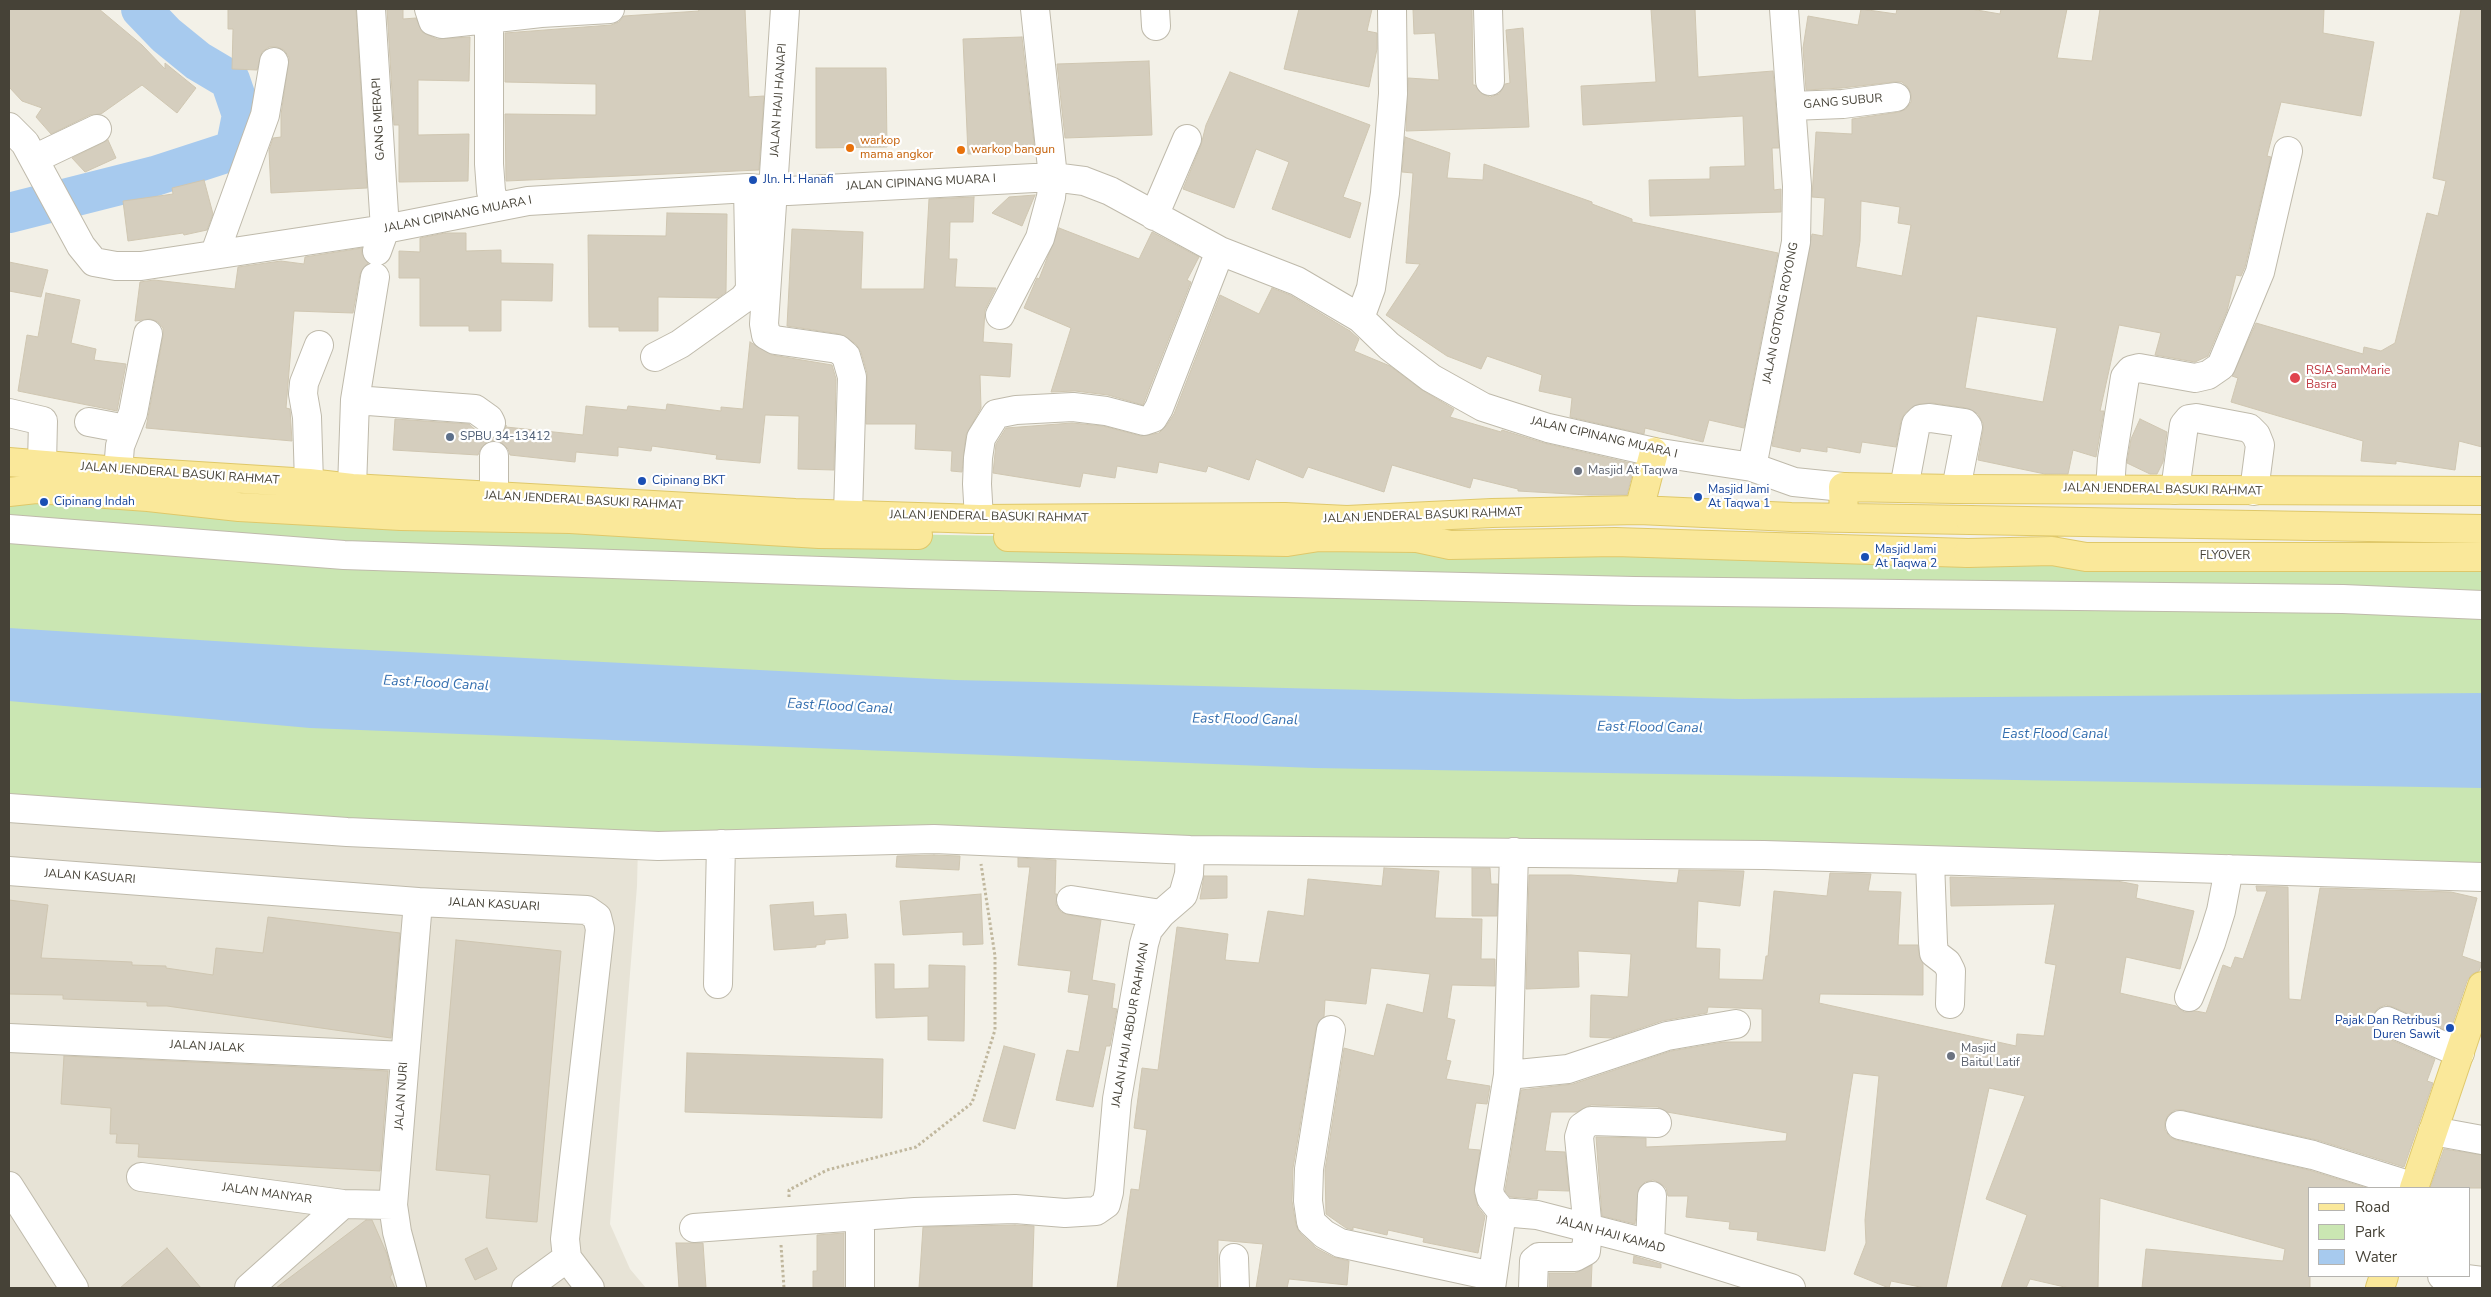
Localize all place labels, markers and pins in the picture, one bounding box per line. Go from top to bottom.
place label: warkop mama angkor [860,134,933,162]
marker: warkop mama angkor [844,142,856,154]
place label: warkop bangun [971,143,1055,157]
marker: warkop bangun [955,144,967,156]
place label: Jln. H. Hanafi [763,173,833,187]
marker: Jln. H. Hanafi [747,174,759,186]
place label: RSIA SamMarie Basra [2306,364,2390,392]
marker: RSIA SamMarie Basra [2288,371,2302,385]
place label: SPBU 34-13412 [460,430,550,444]
marker: SPBU 34-13412 [444,431,456,443]
place label: Masjid At Taqwa [1588,464,1678,478]
marker: Masjid At Taqwa [1572,465,1584,477]
place label: Cipinang BKT [652,474,725,488]
marker: Cipinang BKT [636,475,648,487]
place label: Masjid Jami At Taqwa 1 [1708,483,1770,511]
marker: Masjid Jami At Taqwa 1 [1692,491,1704,503]
place label: Cipinang Indah [54,495,135,509]
marker: Cipinang Indah [38,496,50,508]
place label: Masjid Jami At Taqwa 2 [1875,543,1937,571]
marker: Masjid Jami At Taqwa 2 [1859,551,1871,563]
place label: Pajak Dan Retribusi Duren Sawit [2335,1014,2440,1042]
marker: Pajak Dan Retribusi Duren Sawit [2444,1022,2456,1034]
place label: Masjid Baitul Latif [1961,1042,2020,1070]
marker: Masjid Baitul Latif [1945,1050,1957,1062]

